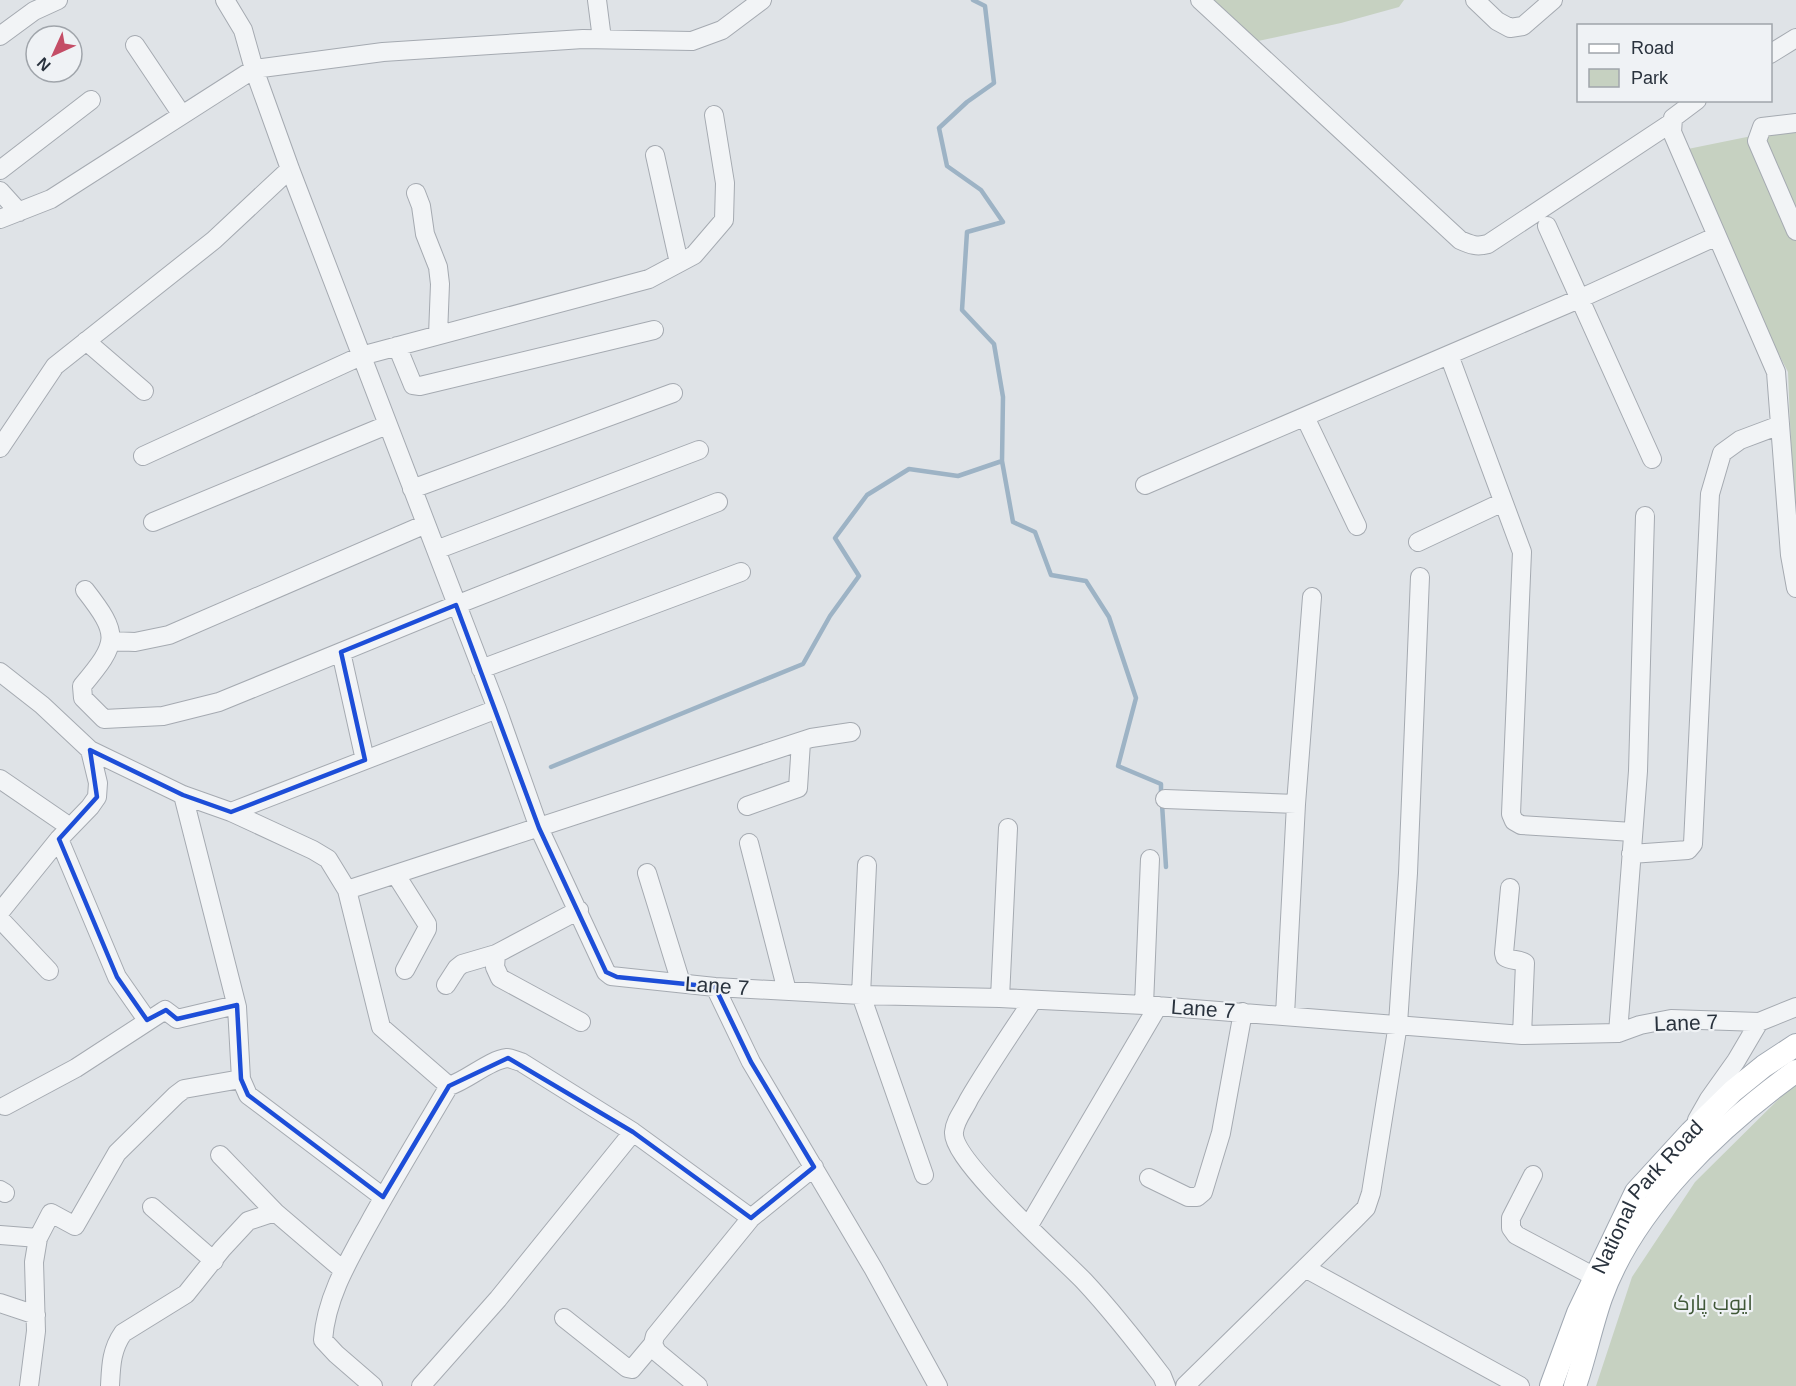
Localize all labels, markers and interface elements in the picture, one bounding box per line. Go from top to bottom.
north arrow [24,24,84,84]
legend [1577,24,1772,102]
text: Road [1631,38,1674,58]
text: N [34,54,54,74]
text: Park [1631,68,1669,88]
street label: Lane 7 [684,972,750,999]
street label: Lane 7 [1170,995,1236,1022]
street label: Lane 7 [1653,1010,1718,1035]
street label: National Park Road [1587,1115,1707,1277]
park label: ایوب پارک [1673,1291,1753,1317]

